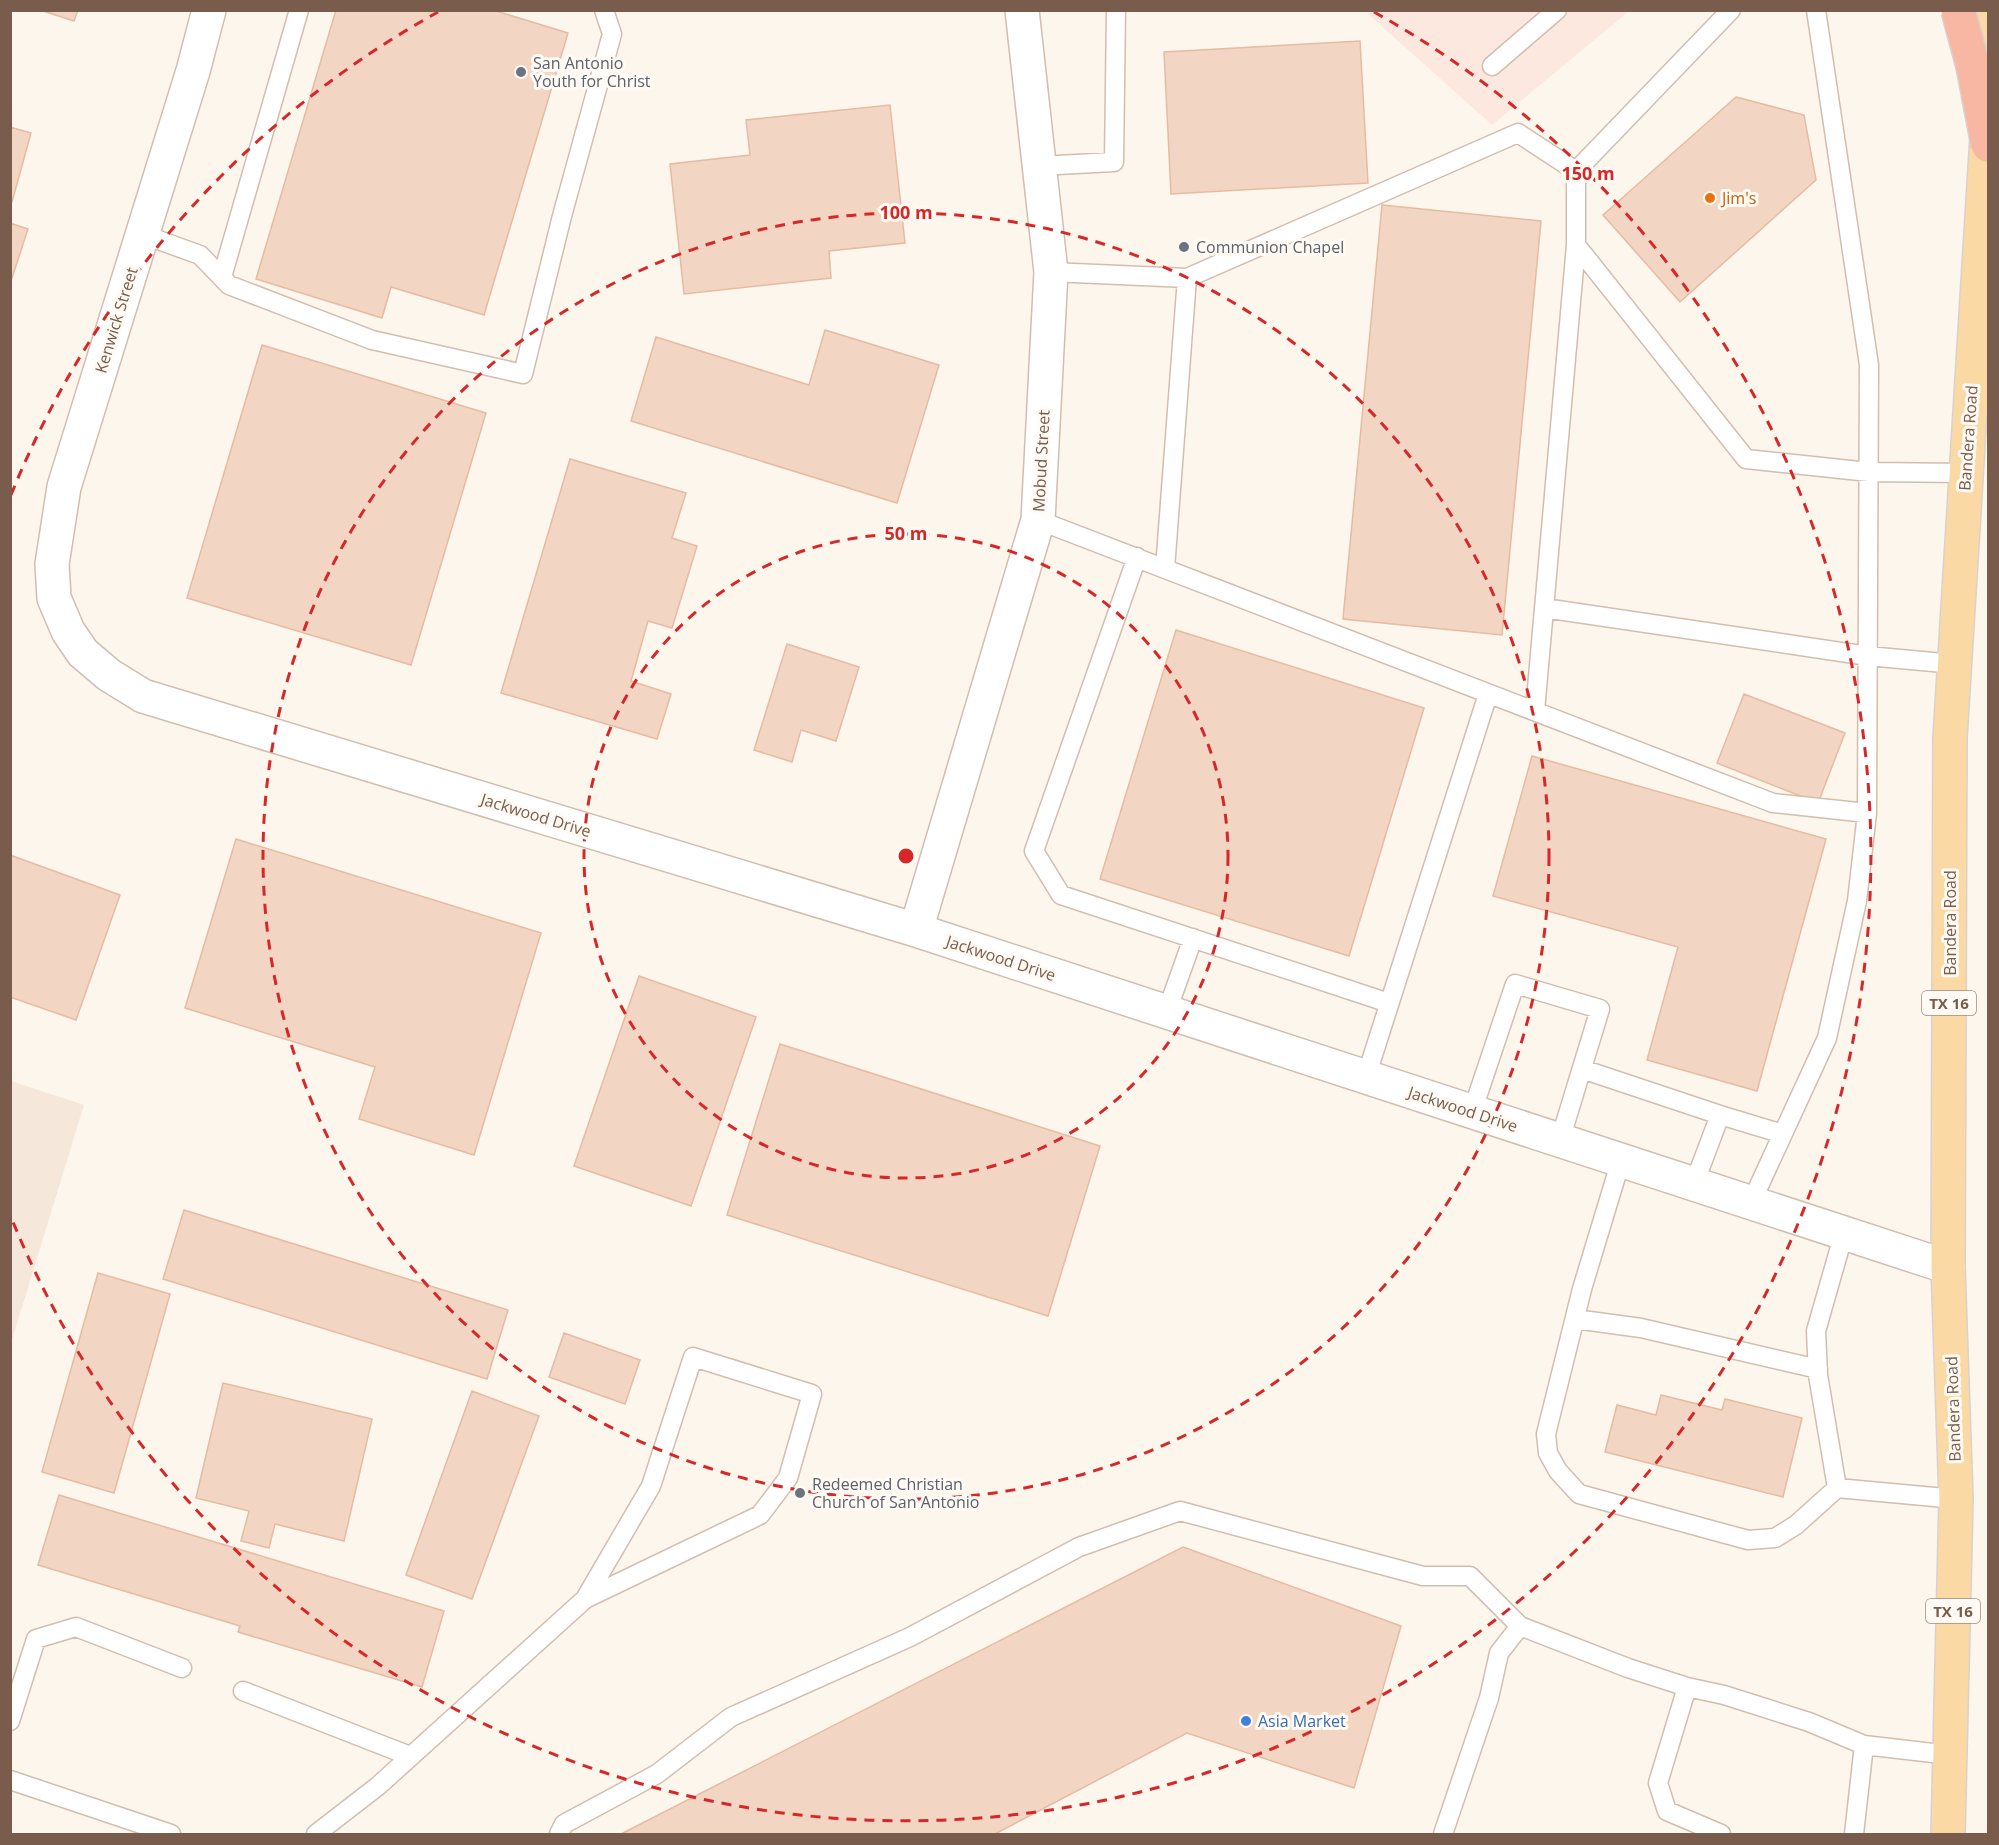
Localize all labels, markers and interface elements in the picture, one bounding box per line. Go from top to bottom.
place label: San Antonio Youth for Christ [533,52,651,92]
marker: San Antonio Youth for Christ [514,65,528,79]
text: 150 m [1561,161,1615,185]
place label: Jim's [1720,187,1756,209]
marker: Jim's [1703,191,1717,205]
text: 100 m [879,200,933,224]
place label: Communion Chapel [1196,236,1344,258]
marker: Communion Chapel [1177,240,1191,254]
street label: Kenwick Street [89,264,143,376]
street label: Bandera Road [1953,385,1983,491]
street label: Mobud Street [1027,409,1055,513]
text: 50 m [885,521,927,545]
street label: Jackwood Drive [476,787,594,842]
centre of rings [896,846,916,866]
street label: Bandera Road [1939,870,1961,976]
street label: Jackwood Drive [941,929,1059,986]
road number: TX 16 [1922,991,1976,1015]
street label: Jackwood Drive [1403,1080,1521,1137]
street label: Bandera Road [1940,1356,1966,1462]
place label: Redeemed Christian Church of San Antonio [812,1473,979,1513]
marker: Redeemed Christian Church of San Antonio [793,1486,807,1500]
road number: TX 16 [1926,1599,1980,1623]
place label: Asia Market [1258,1710,1346,1732]
marker: Asia Market [1239,1714,1253,1728]

